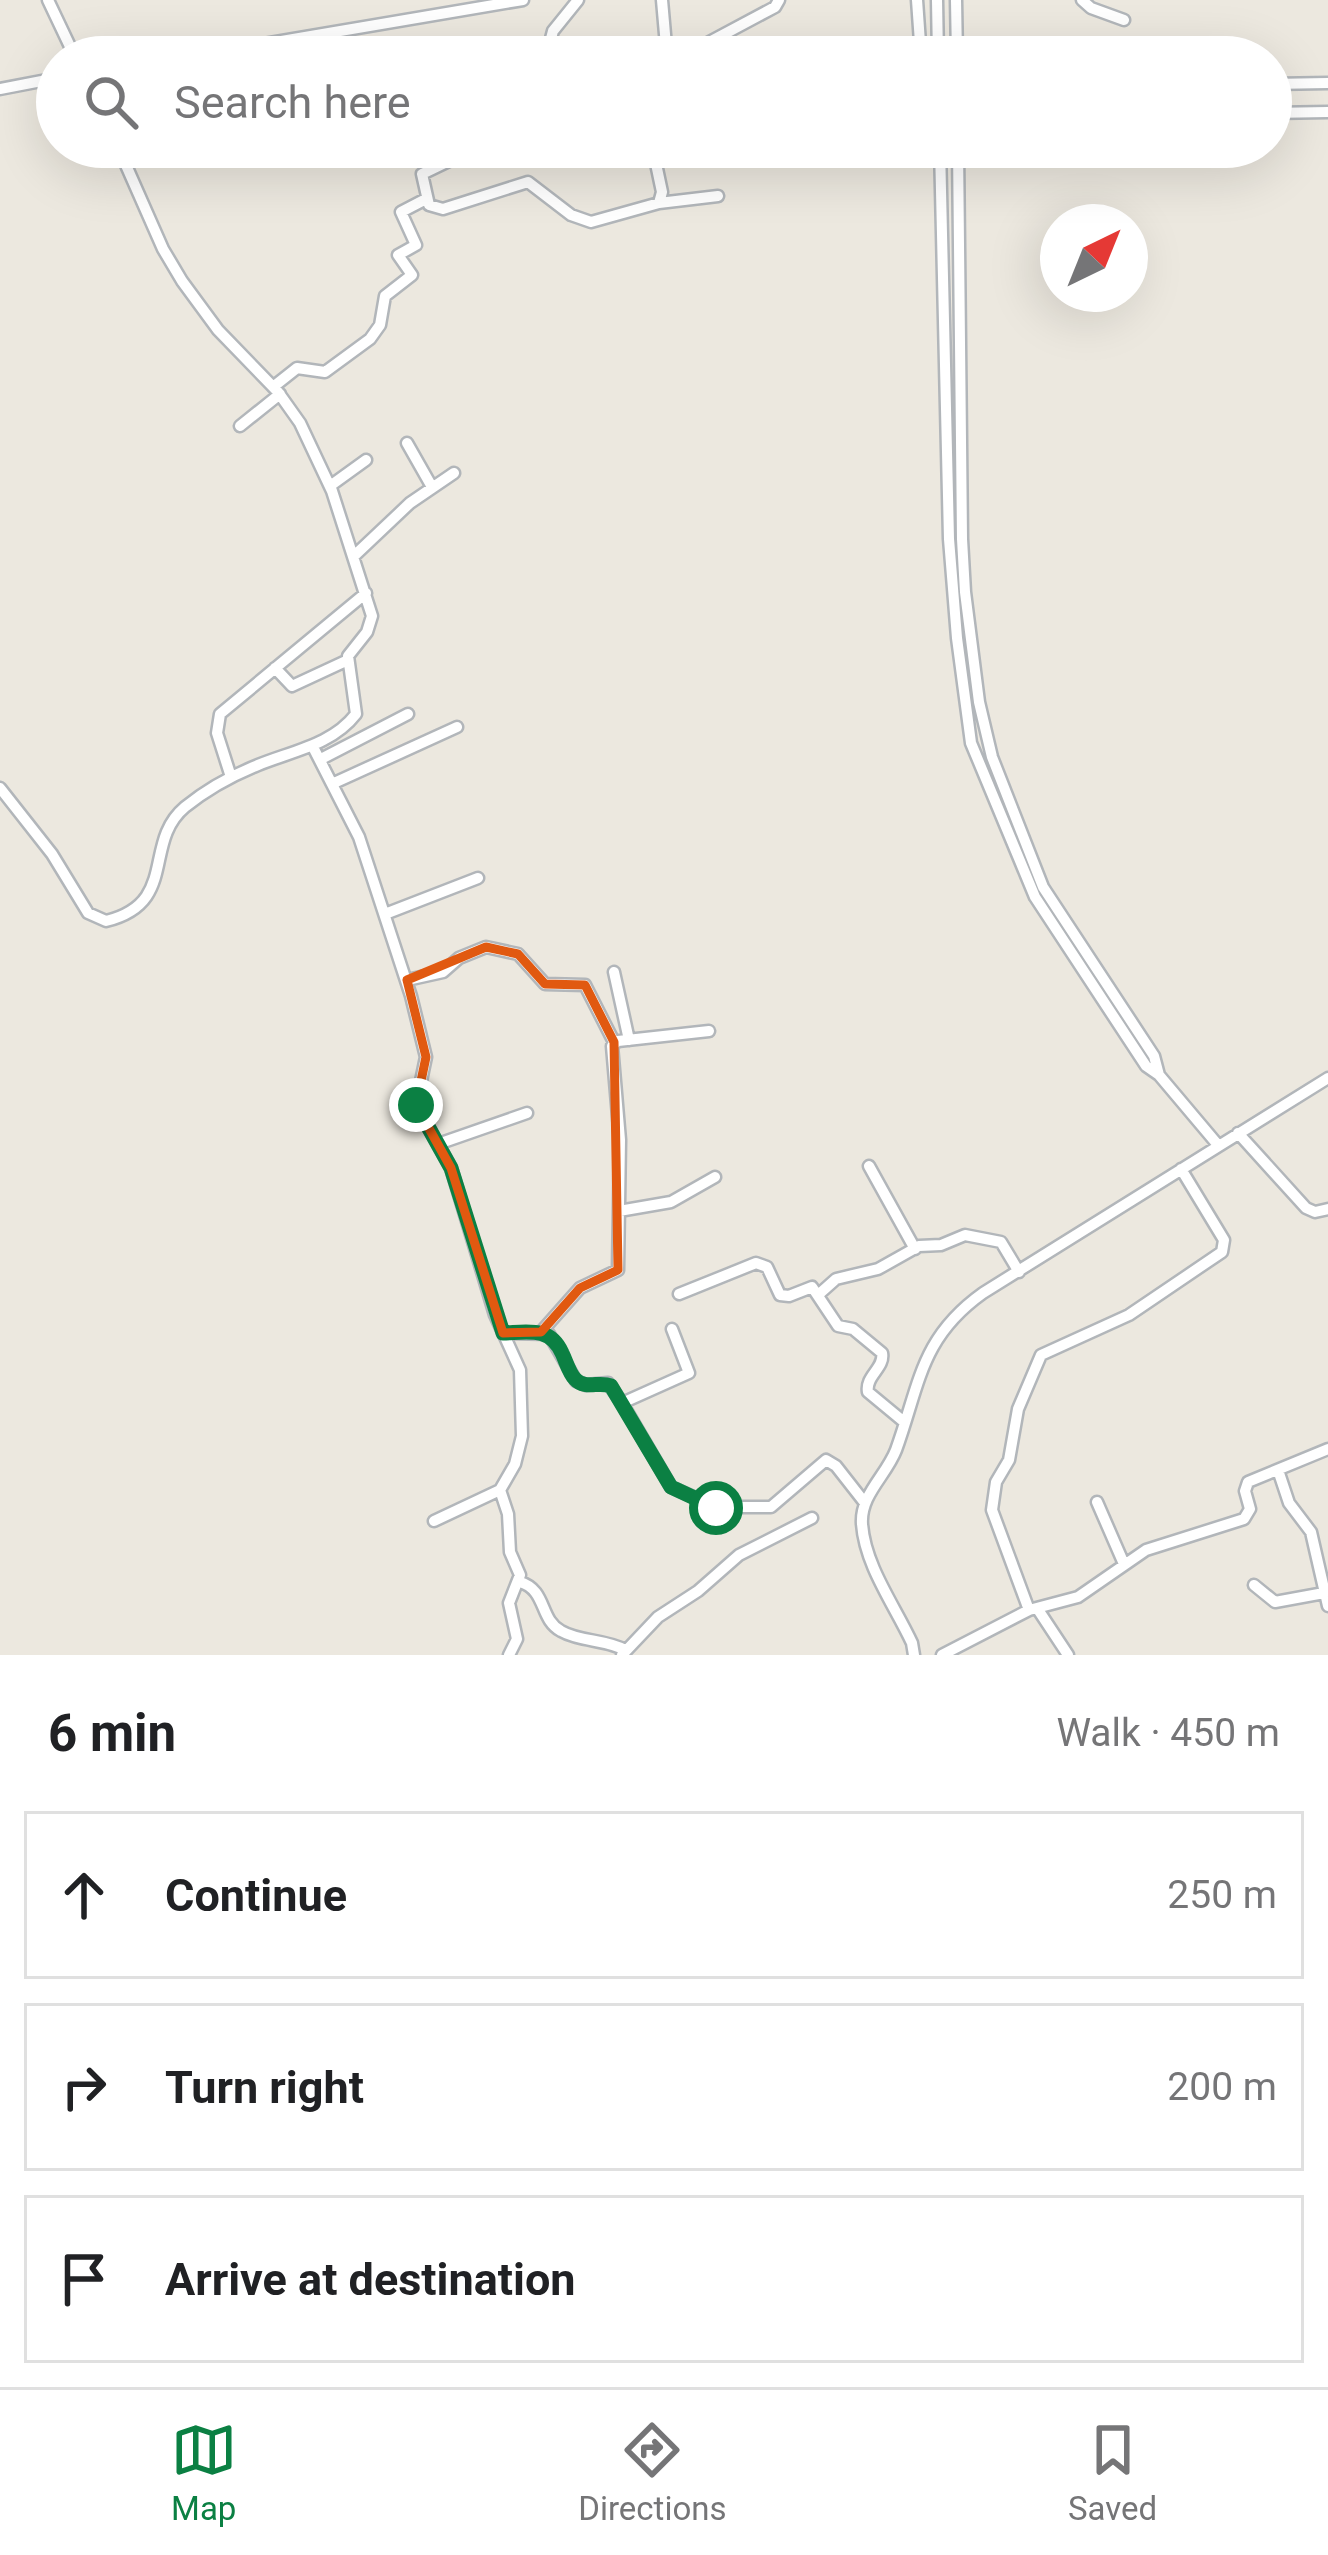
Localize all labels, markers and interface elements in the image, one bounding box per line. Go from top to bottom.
search box [36,36,1292,168]
icon: search [78,69,144,135]
text: Search here [174,76,411,129]
north arrow [1040,204,1148,312]
route end [389,1078,443,1132]
route start [689,1481,743,1535]
text: 6 min [48,1704,176,1763]
text: Walk · 450 m [1056,1710,1280,1756]
icon: ahead [51,1862,117,1928]
text: Continue [165,1869,347,1922]
text: 250 m [1167,1872,1277,1918]
icon: right [51,2054,117,2120]
text: Turn right [165,2061,364,2114]
text: 200 m [1167,2064,1277,2110]
icon: arrive [51,2246,117,2312]
text: Arrive at destination [165,2253,576,2306]
tab: Map [171,2417,237,2528]
tab: Directions [578,2417,727,2528]
tab: Saved [1068,2417,1157,2528]

